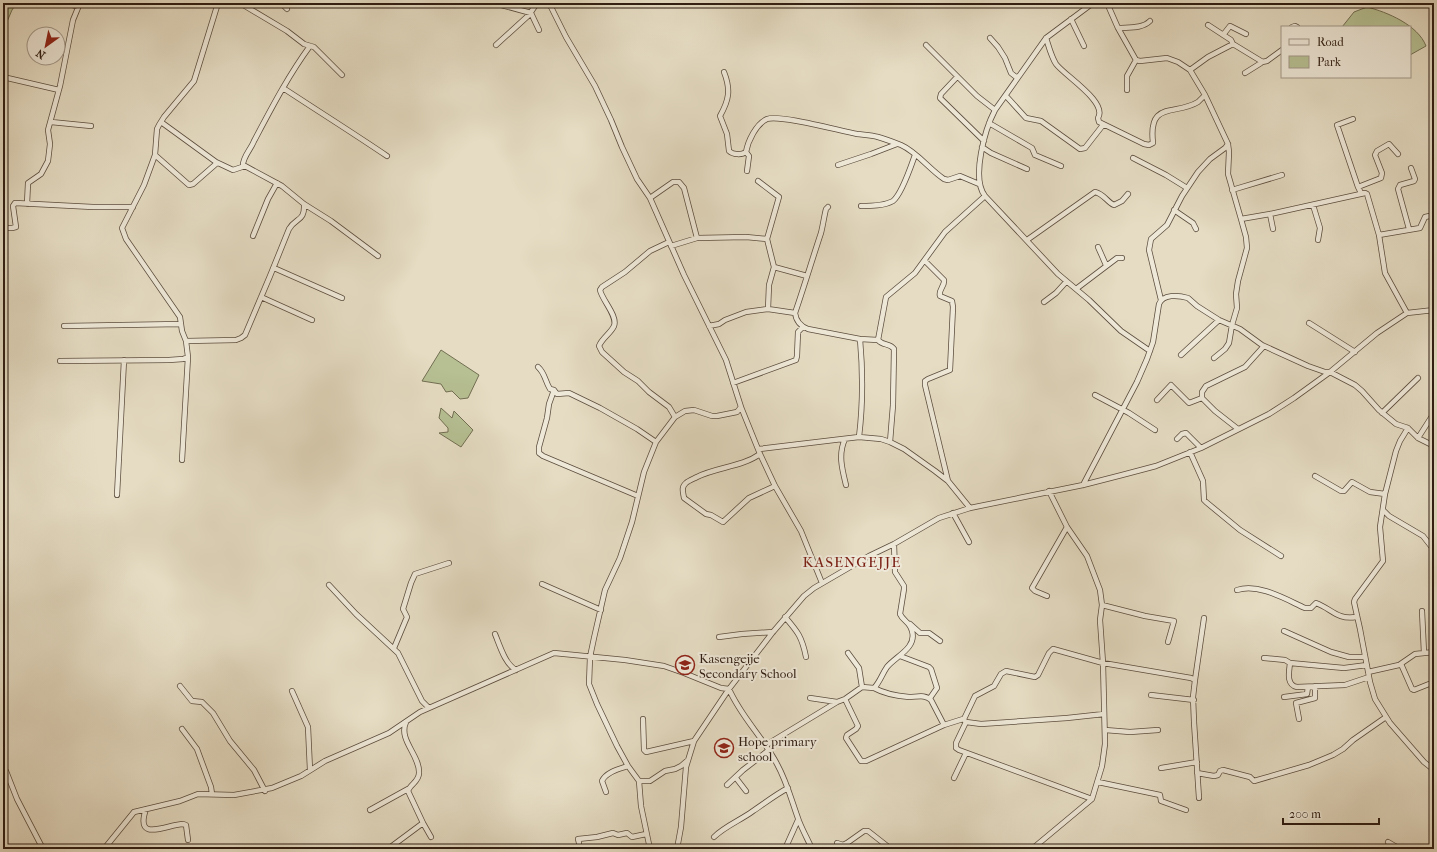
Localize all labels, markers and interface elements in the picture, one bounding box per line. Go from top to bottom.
north arrow [26,26,66,66]
legend [1281,26,1411,78]
text: Road [1317,35,1344,49]
text: N [33,46,48,62]
text: Park [1317,55,1342,69]
district label: KASENGEJJE [803,553,901,571]
place label: Kasengejje Secondary School [699,651,797,681]
school or university icon: Kasengejje Secondary School [674,654,696,676]
place label: Hope primary school [738,734,818,764]
school or university icon: Hope primary school [713,737,735,759]
scale bar [1283,800,1379,826]
text: 200 m [1289,807,1321,821]

